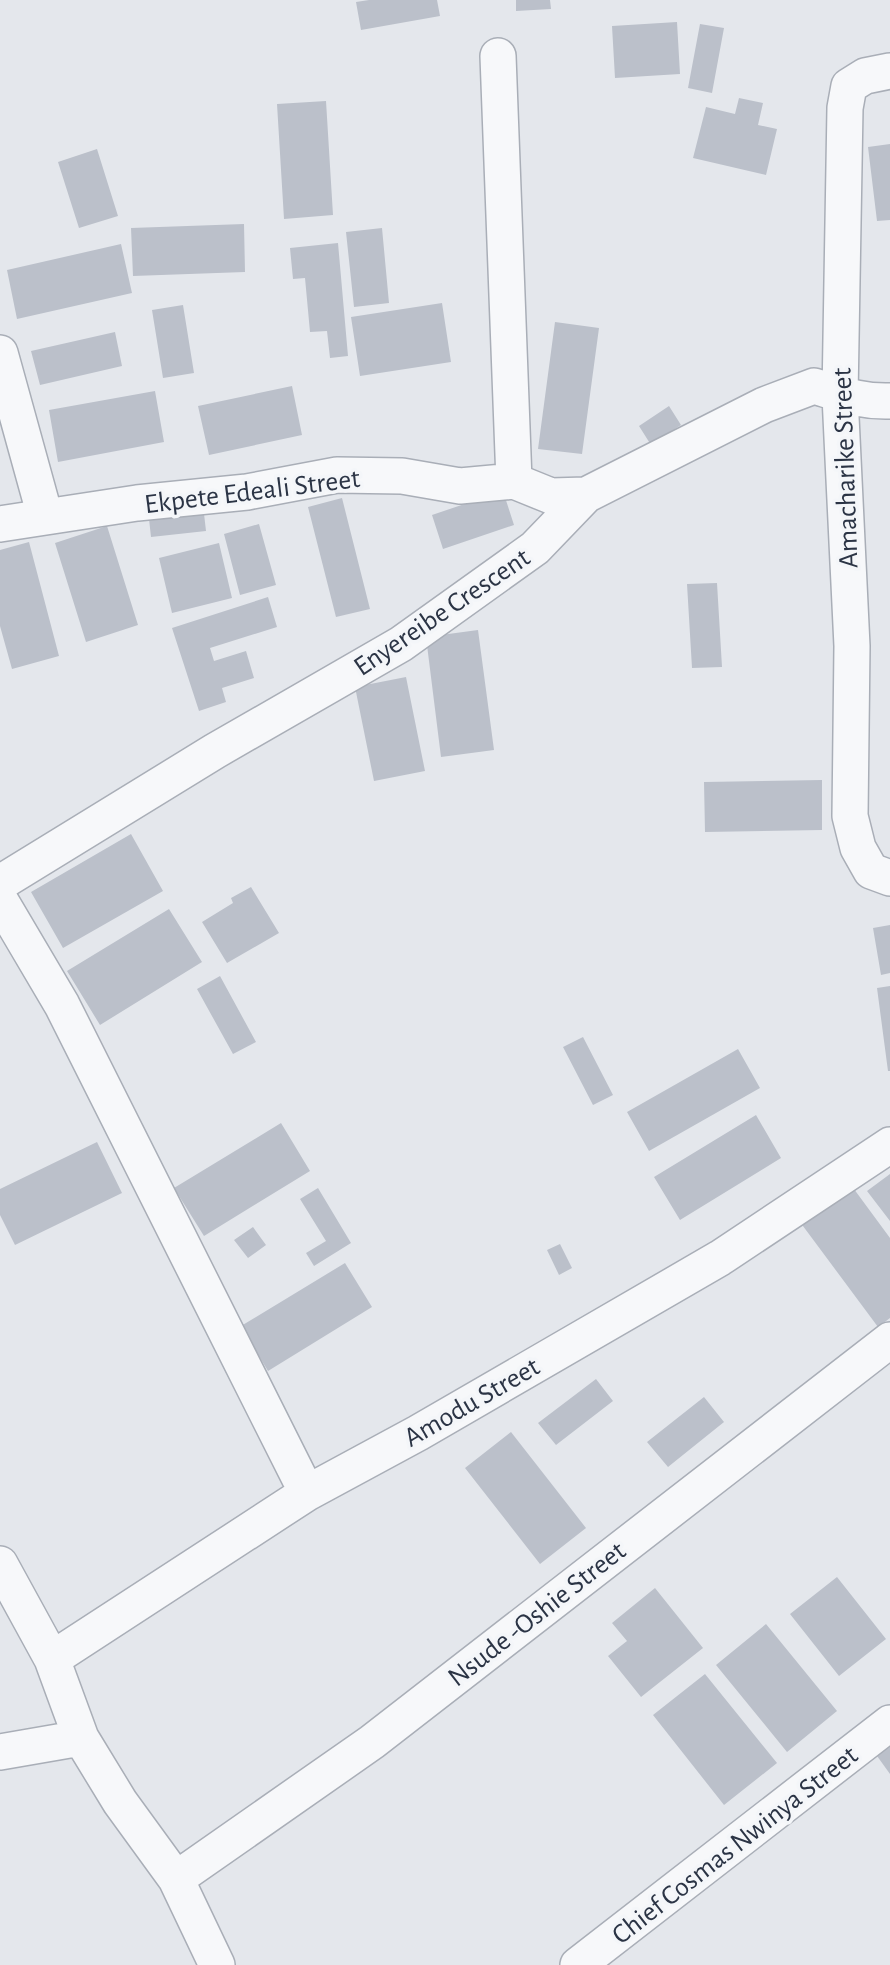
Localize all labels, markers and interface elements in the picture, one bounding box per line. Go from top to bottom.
street label: Amacharike Street [829,367,863,569]
street label: Ekpete Edeali Street [143,465,362,519]
street label: Enyereibe Crescent [349,544,535,682]
street label: Amodu Street [399,1353,545,1453]
street label: Nsude -Oshie Street [443,1537,631,1692]
street label: Chief Cosmas Nwinya Street [607,1741,863,1950]

